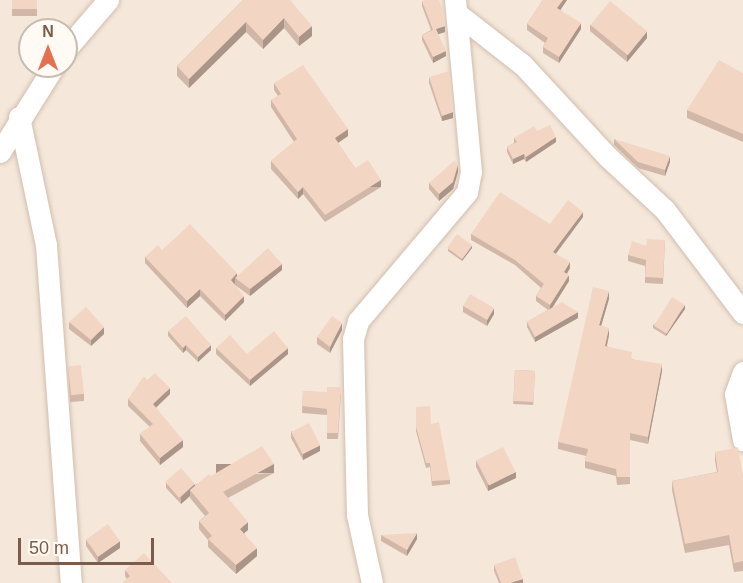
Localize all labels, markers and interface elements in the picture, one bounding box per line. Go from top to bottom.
north arrow [18,18,78,78]
text: N [42,23,54,40]
scale bar [21,526,158,564]
text: 50 m [29,538,69,558]

